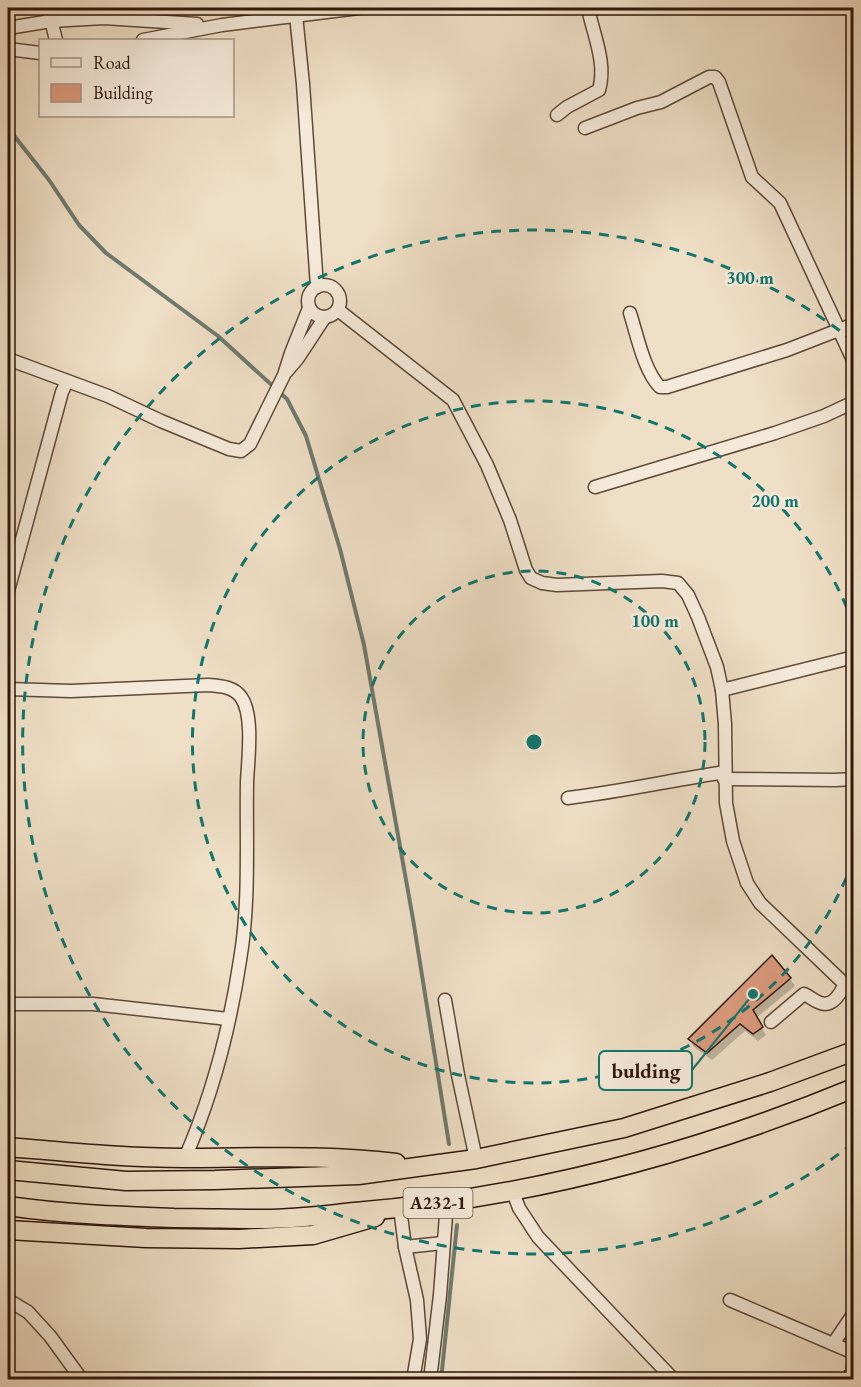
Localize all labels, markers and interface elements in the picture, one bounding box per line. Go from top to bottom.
legend [39,39,234,117]
text: Road [93,51,132,74]
text: Building [93,81,153,104]
text: 300 m [726,266,774,289]
text: 200 m [751,489,799,512]
text: 100 m [631,609,679,632]
centre of rings [524,732,544,752]
callout: bulding [599,1051,692,1090]
text: bulding [612,1057,681,1084]
road number: A232-1 [404,1188,472,1218]

